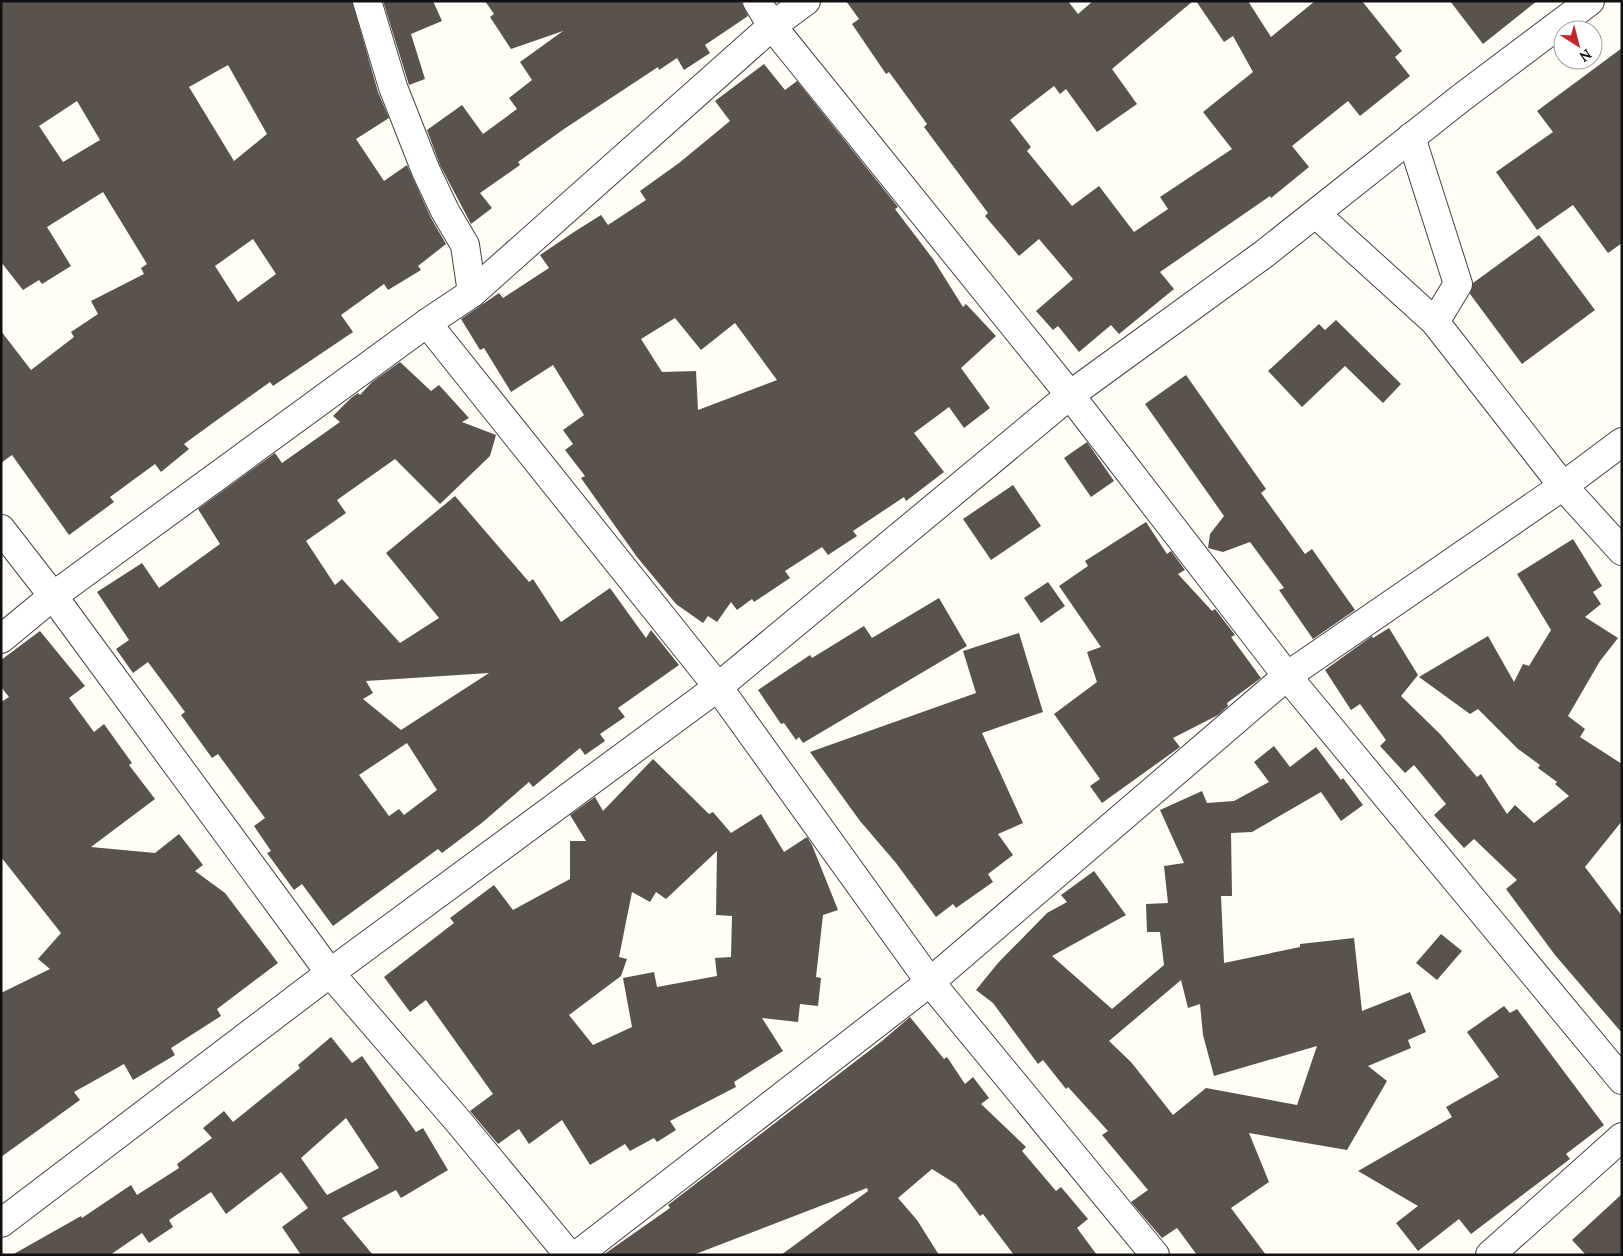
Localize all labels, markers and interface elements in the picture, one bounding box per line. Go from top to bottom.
north arrow [1553,20,1603,70]
text: N [1576,45,1595,66]

